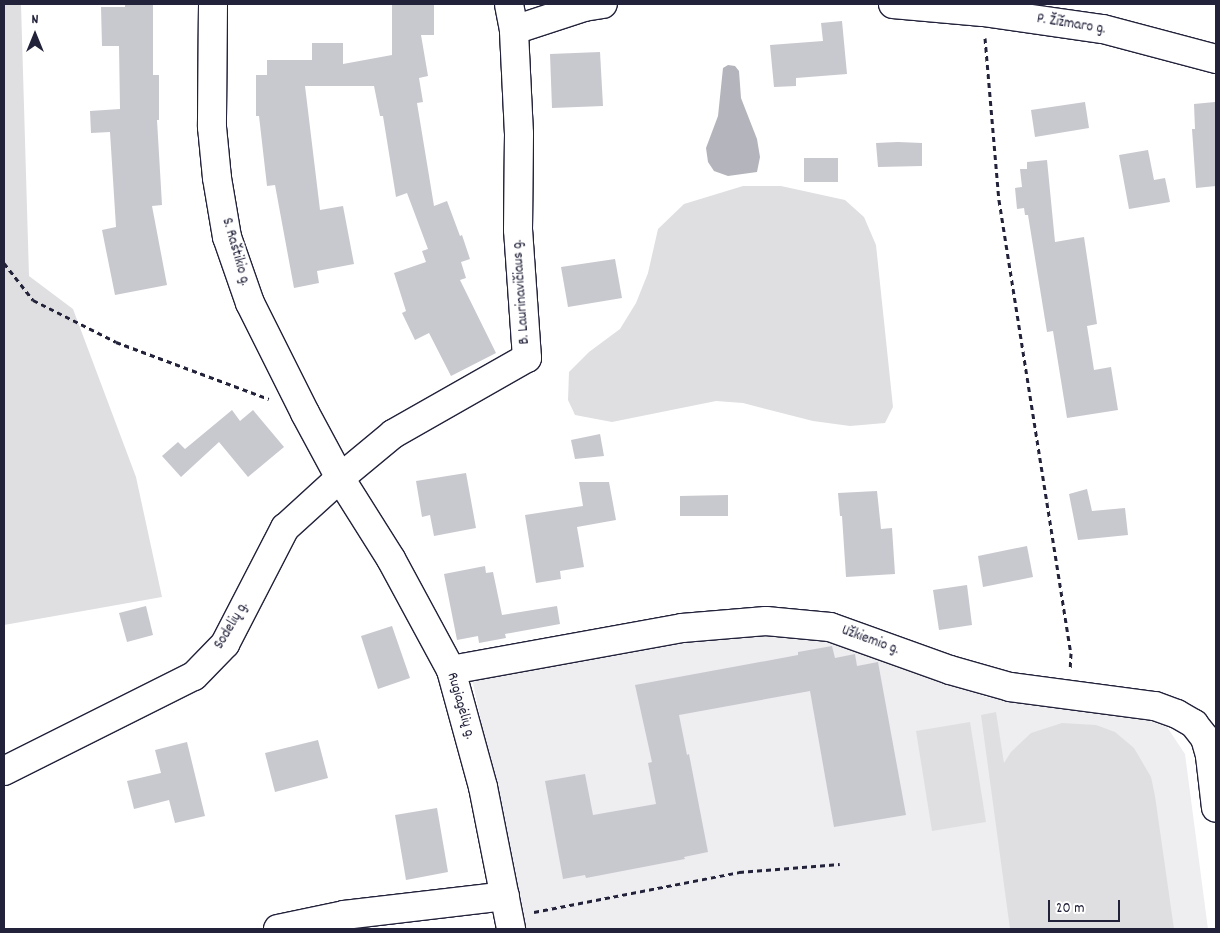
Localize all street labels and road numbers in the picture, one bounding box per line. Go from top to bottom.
street label: P. Žižmaro g. [1035,11,1107,39]
street label: S. Raštikio g. [217,216,253,288]
street label: B. Laurinavičiaus g. [509,239,535,345]
street label: Sodelių g. [211,599,253,653]
street label: Užkiemio g. [839,622,901,660]
street label: Rugiagėlių g. [442,671,478,741]

